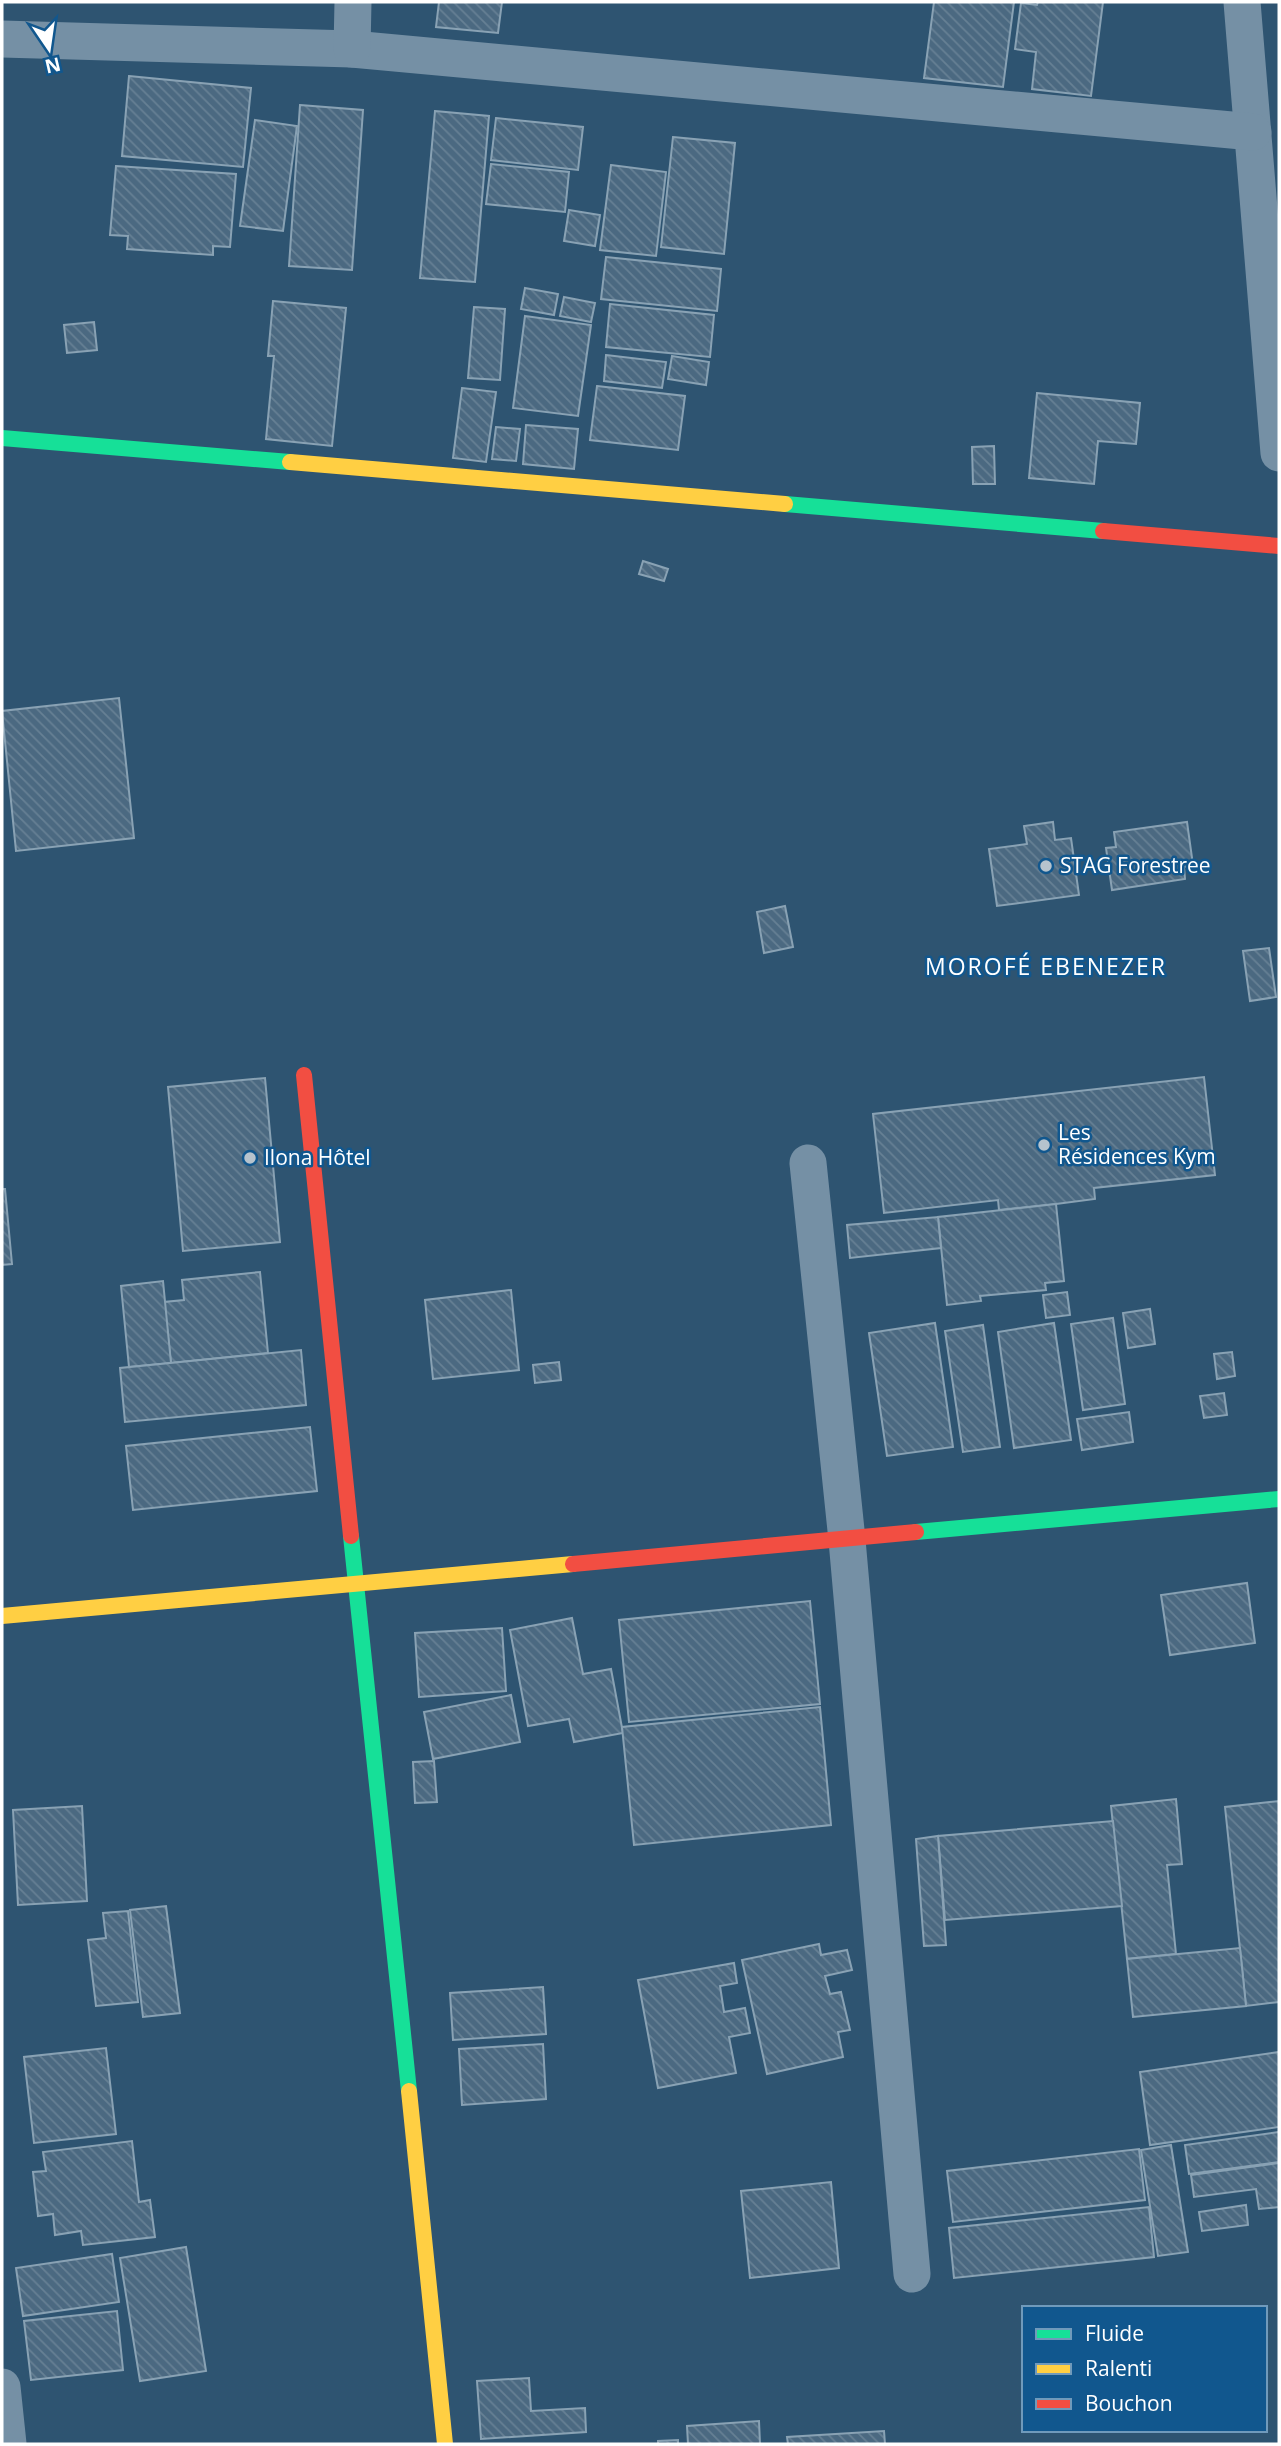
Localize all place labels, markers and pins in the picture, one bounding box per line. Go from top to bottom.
place label: STAG Forestree [1060,851,1211,879]
marker: STAG Forestree [1038,858,1054,874]
place label: Les Résidences Kym [1058,1118,1216,1170]
marker: Les Résidences Kym [1036,1137,1052,1153]
place label: Ilona Hôtel [264,1143,371,1171]
marker: Ilona Hôtel [242,1150,258,1166]

